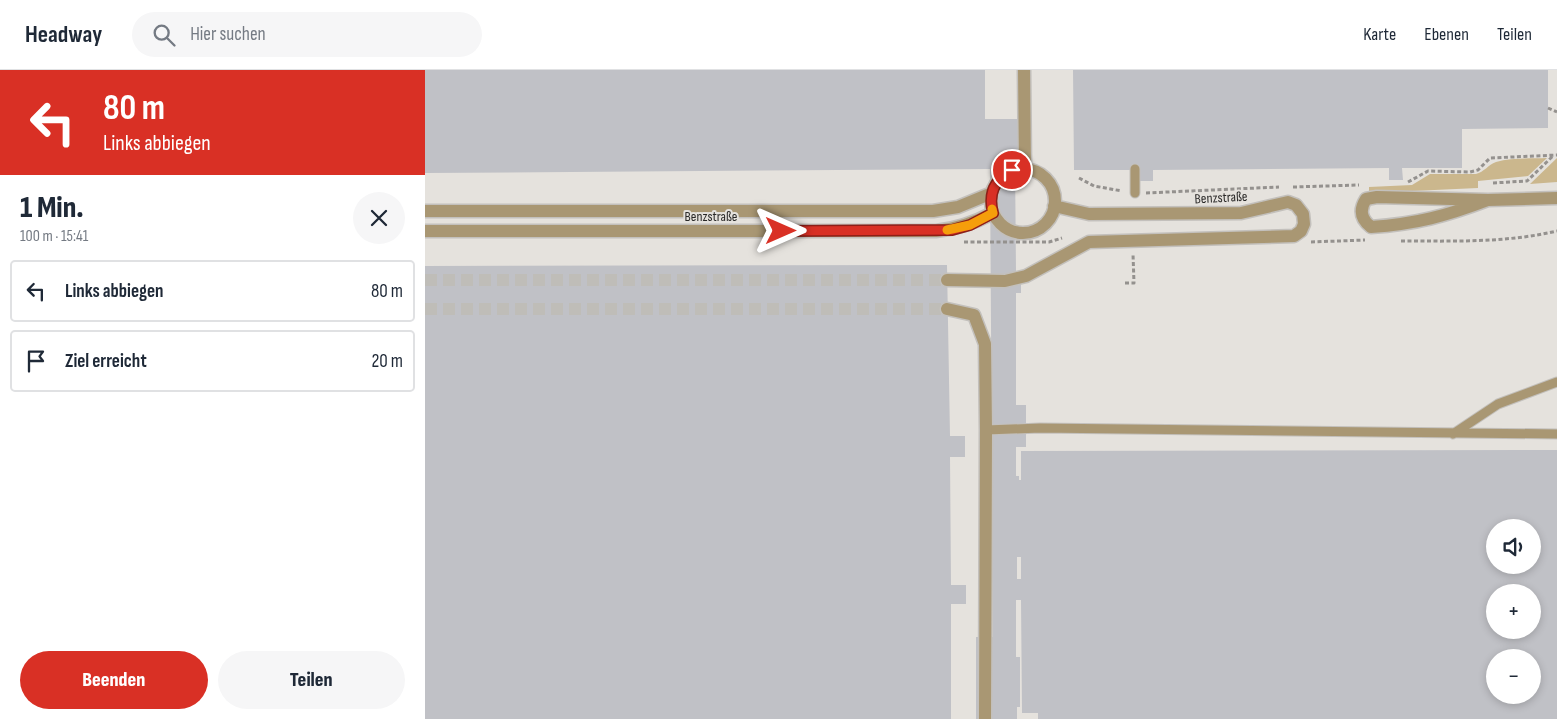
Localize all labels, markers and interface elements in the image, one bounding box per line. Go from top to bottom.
search box [132,12,482,57]
text: Headway [25,20,102,49]
icon: search [150,21,178,49]
text: Hier suchen [190,23,266,46]
text: Karte [1363,24,1396,45]
text: Ebenen [1424,24,1469,45]
text: Teilen [1497,24,1532,45]
text: 80 m [103,87,165,130]
icon: left [20,90,85,155]
text: Links abbiegen [103,130,211,157]
pin [991,149,1033,191]
icon: arrive [998,156,1026,184]
street label: Benzstraße [1194,188,1248,207]
text: 1 Min. [20,190,84,226]
button: close [353,192,405,244]
position arrow [754,204,806,256]
street label: Benzstraße [685,208,737,225]
text: 100 m · 15:41 [20,227,88,246]
icon: left [22,277,50,305]
text: Links abbiegen [65,280,163,303]
text: 80 m [371,280,403,303]
icon: arrive [22,347,50,375]
text: Ziel erreicht [65,350,147,373]
text: 20 m [371,350,403,373]
map controls [1486,519,1541,704]
button: sound [1486,519,1541,574]
button: + [1486,584,1541,639]
button: − [1486,649,1541,704]
button: Beenden [20,651,208,709]
button: Teilen [218,651,405,709]

